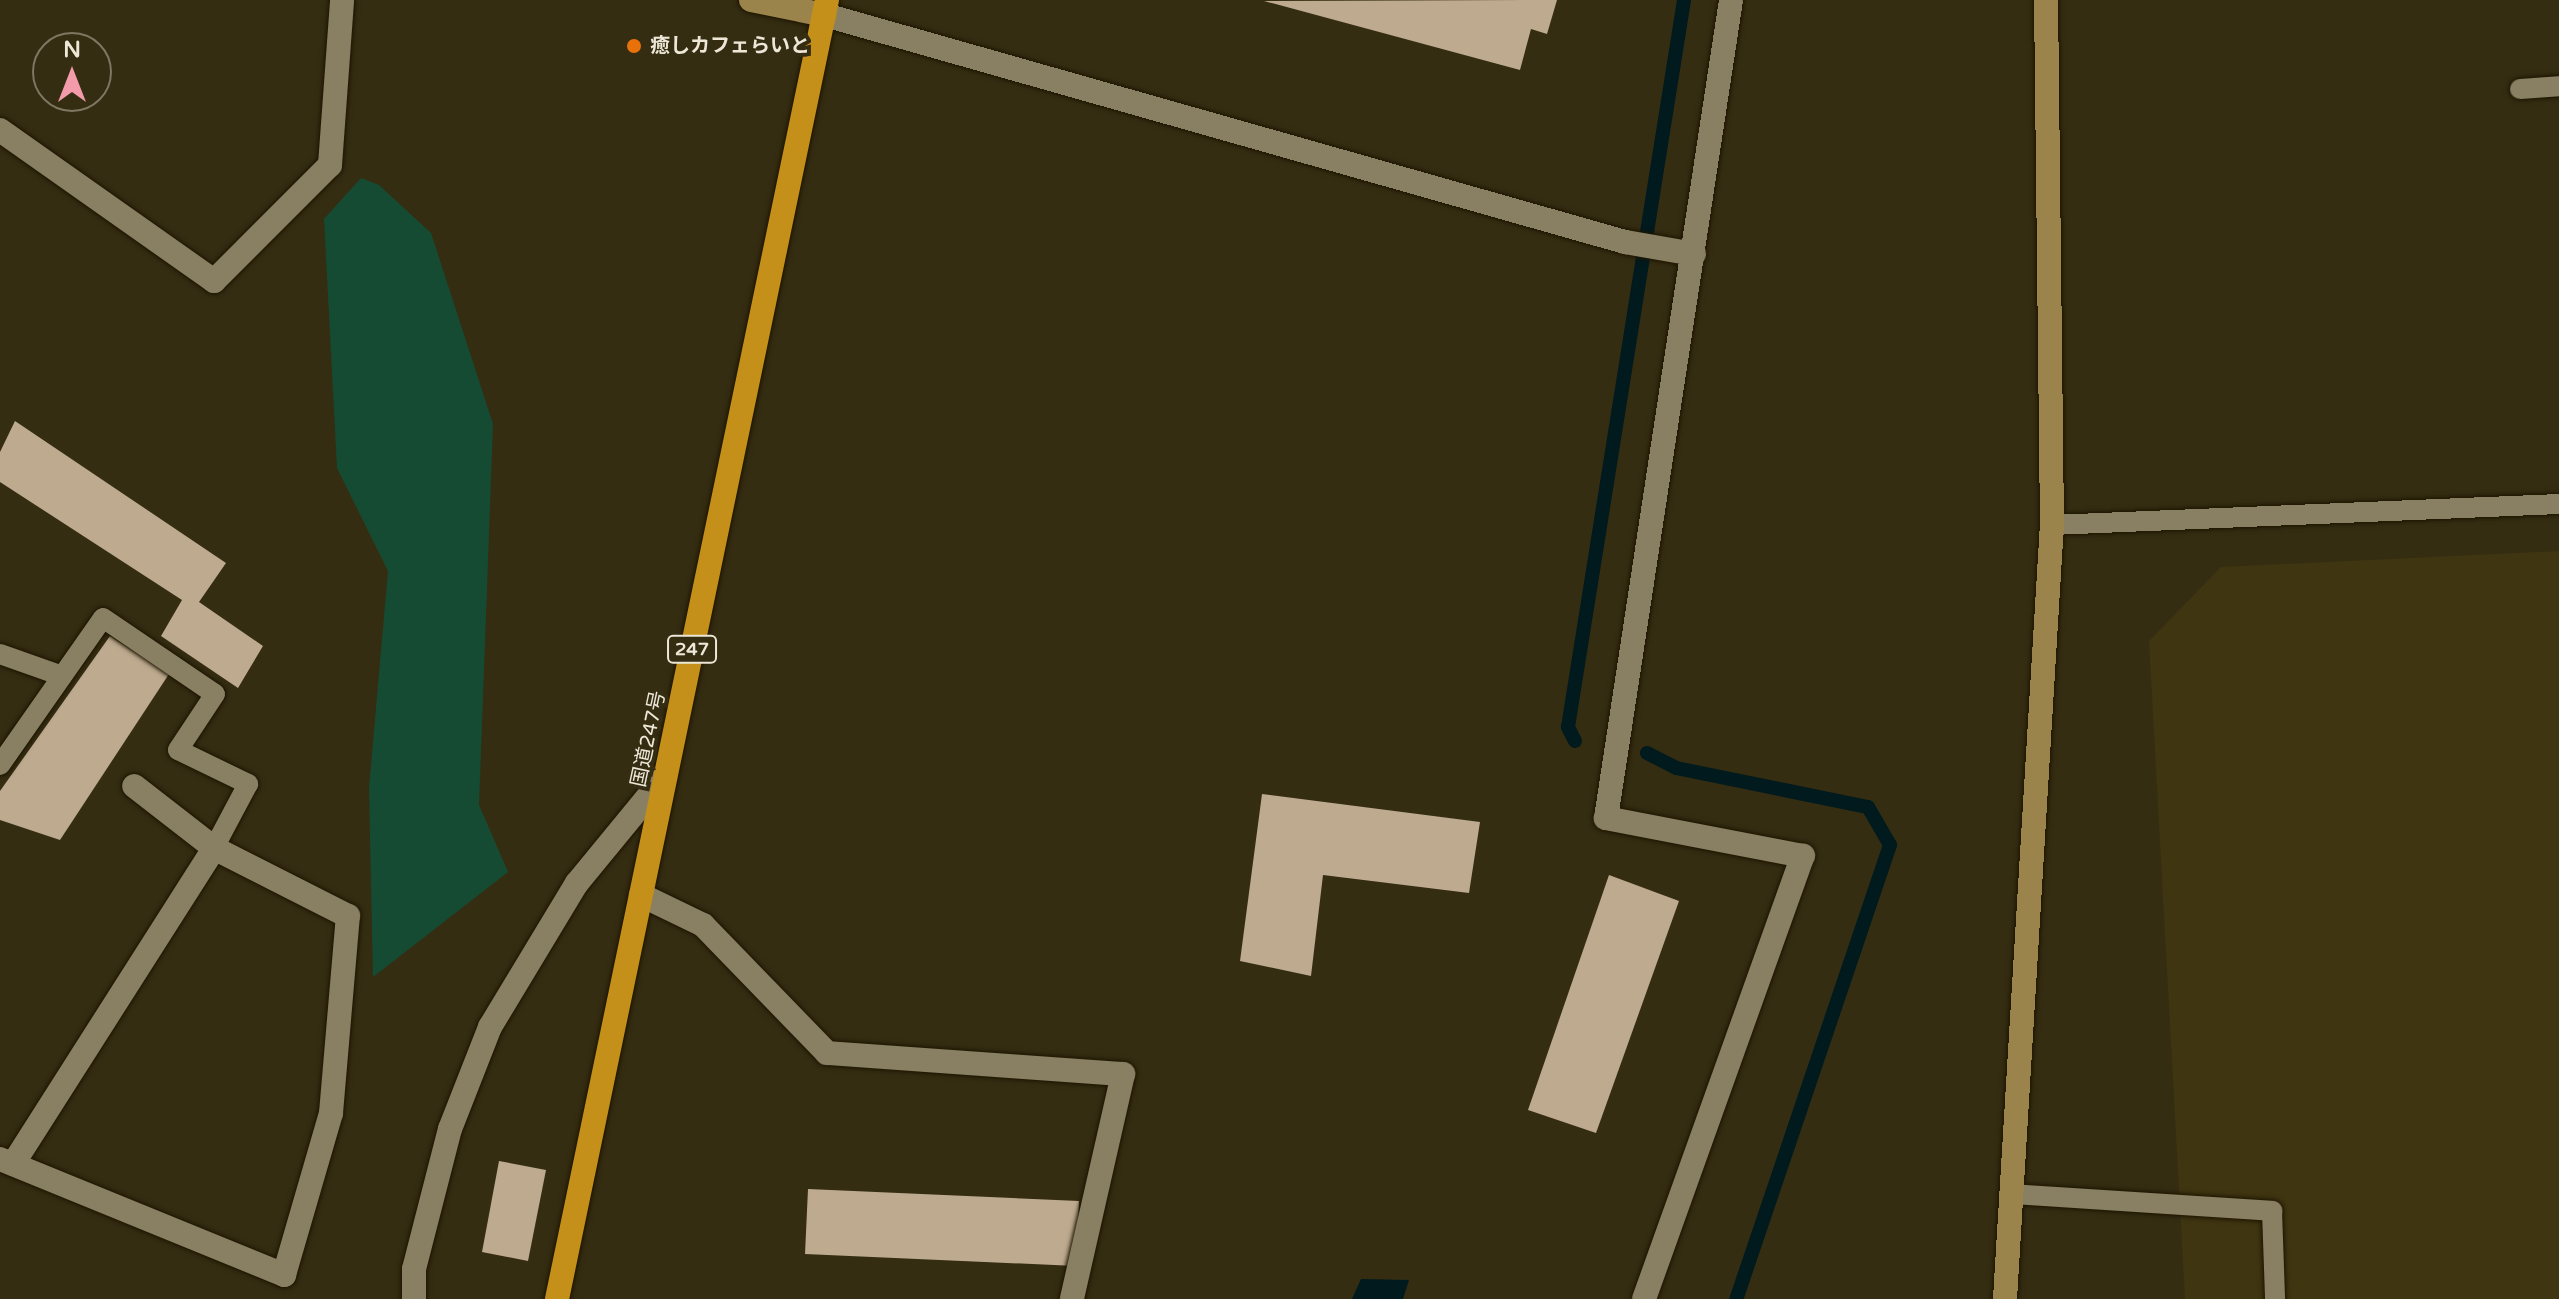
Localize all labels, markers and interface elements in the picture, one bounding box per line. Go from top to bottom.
north arrow [32,32,112,112]
place label: 癒しカフェらいと [650,34,810,58]
text: N [63,37,81,63]
marker: 癒しカフェらいと [625,37,643,55]
road number: 247 [666,635,718,663]
street label: 国道247号 [627,689,671,789]

